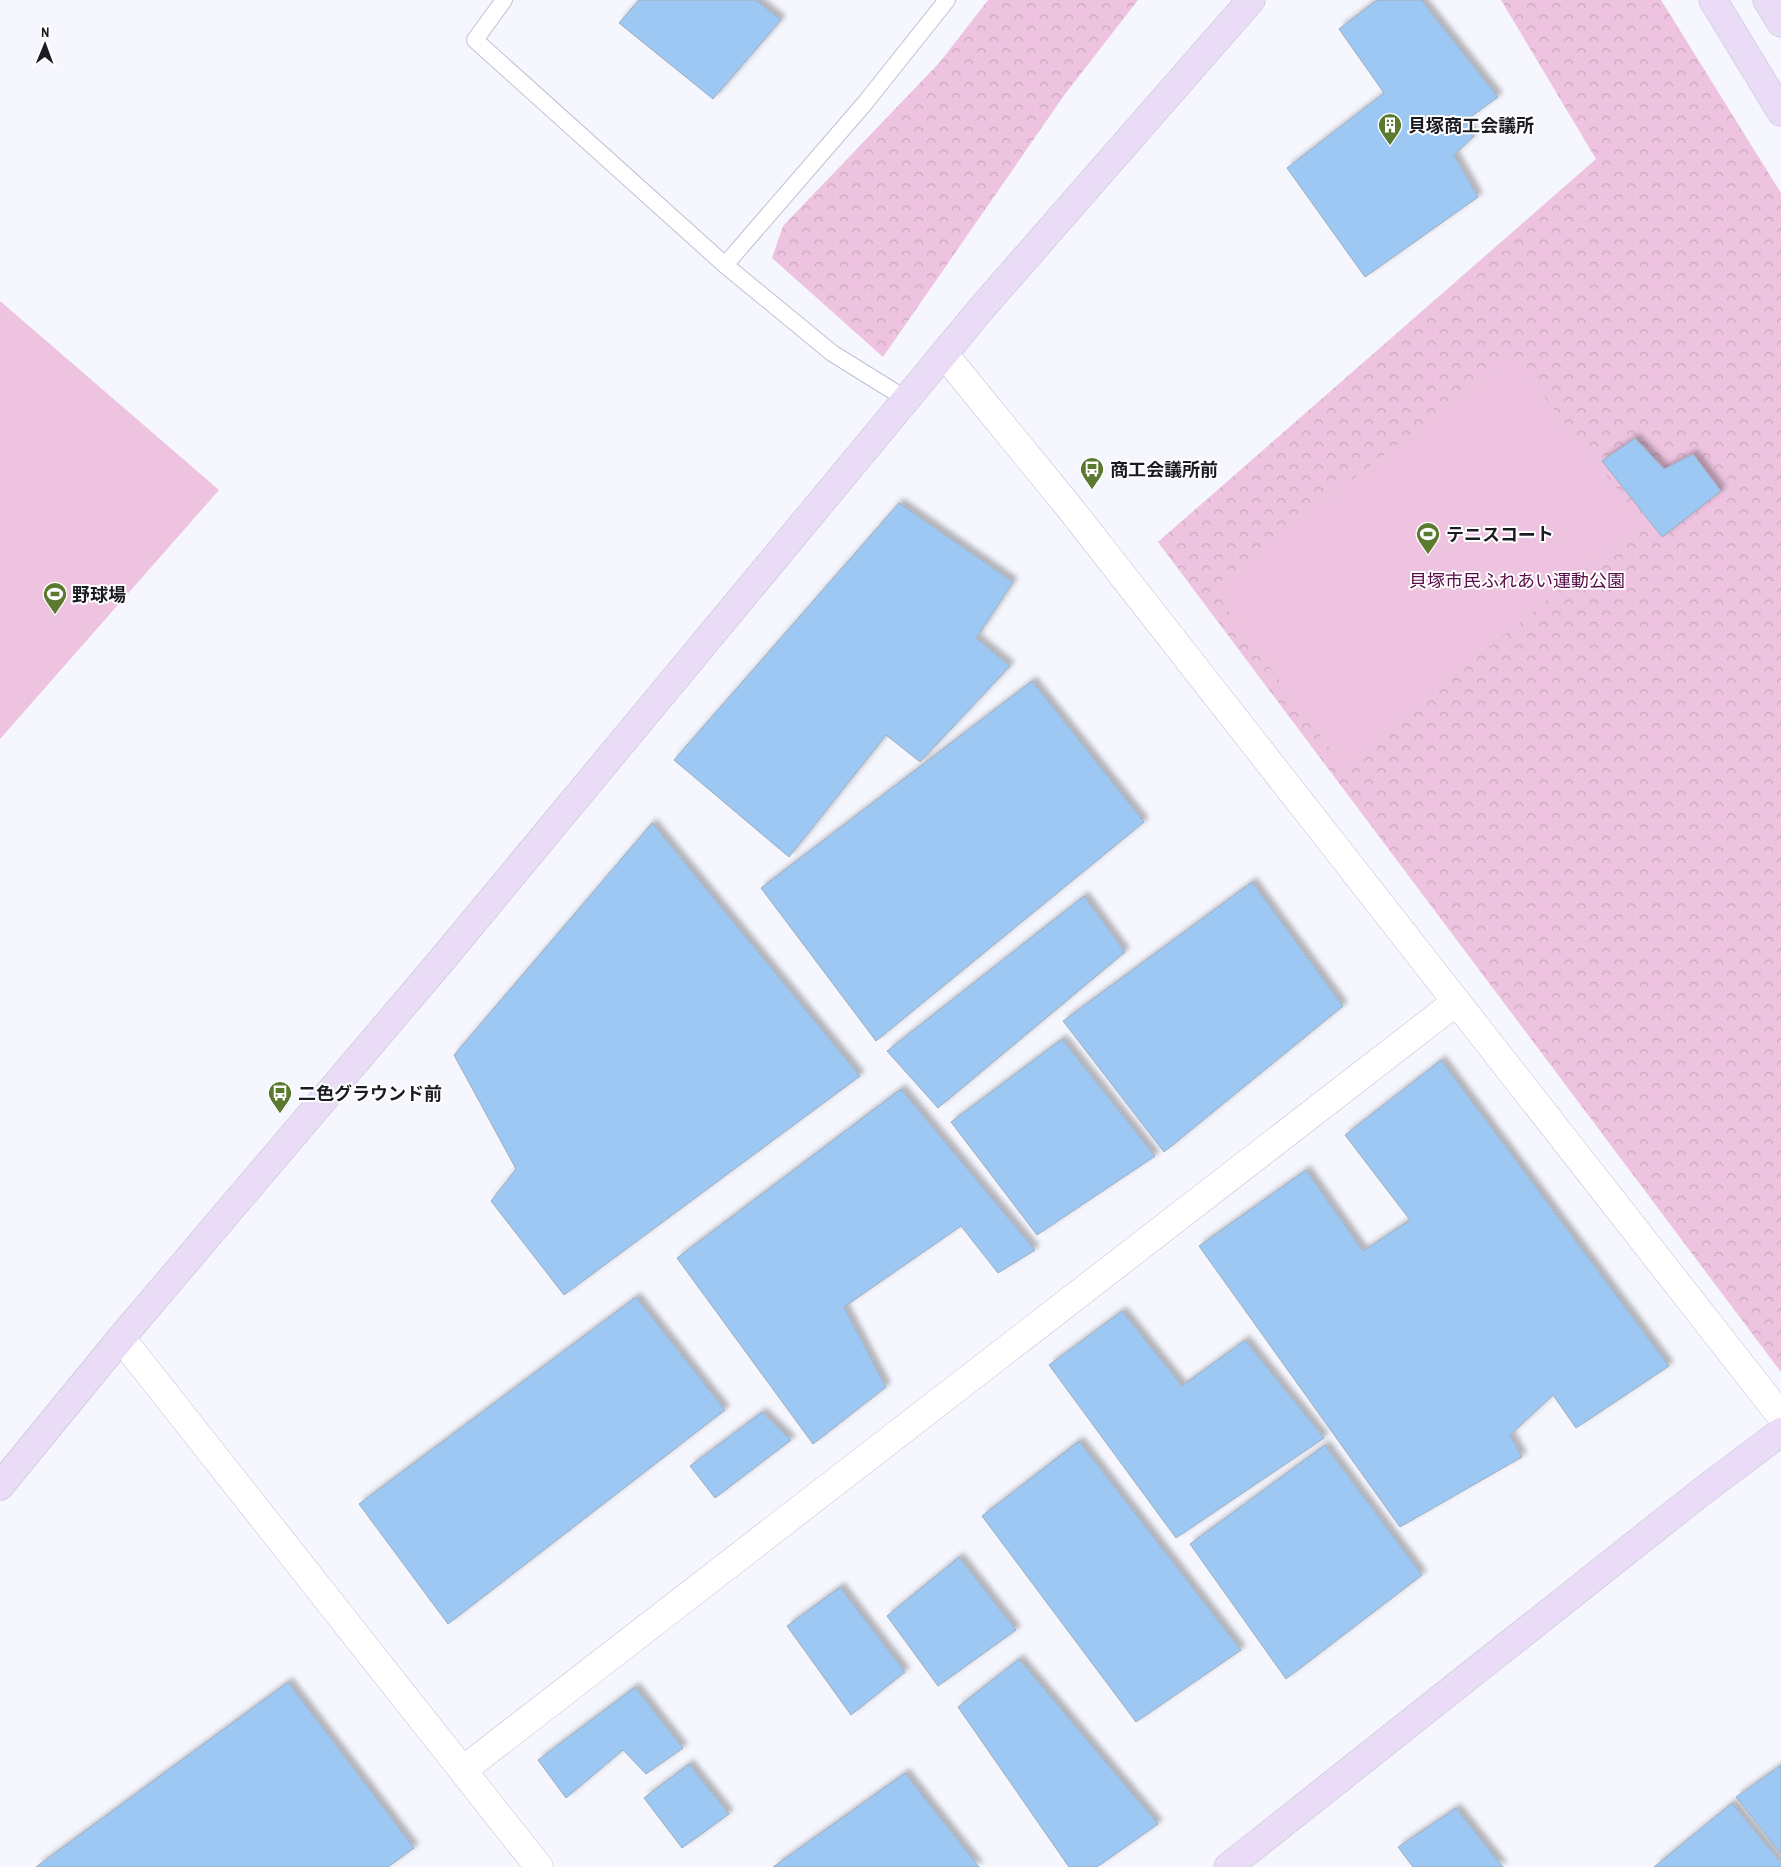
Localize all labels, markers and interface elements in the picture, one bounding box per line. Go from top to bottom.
north arrow [20,20,70,70]
text: N [41,23,50,41]
building icon: 貝塚商工会議所 [1377,112,1403,146]
place label: 貝塚商工会議所 [1408,113,1534,138]
bus stop icon: 商工会議所前 [1079,456,1105,490]
place label: 商工会議所前 [1110,457,1218,482]
sports icon: テニスコート [1415,521,1441,555]
place label: テニスコート [1446,522,1554,547]
park label: 貝塚市民ふれあい運動公園 [1409,568,1625,593]
sports icon: 野球場 [42,581,68,615]
place label: 野球場 [72,582,126,607]
bus stop icon: 二色グラウンド前 [267,1080,293,1114]
place label: 二色グラウンド前 [298,1081,442,1106]

